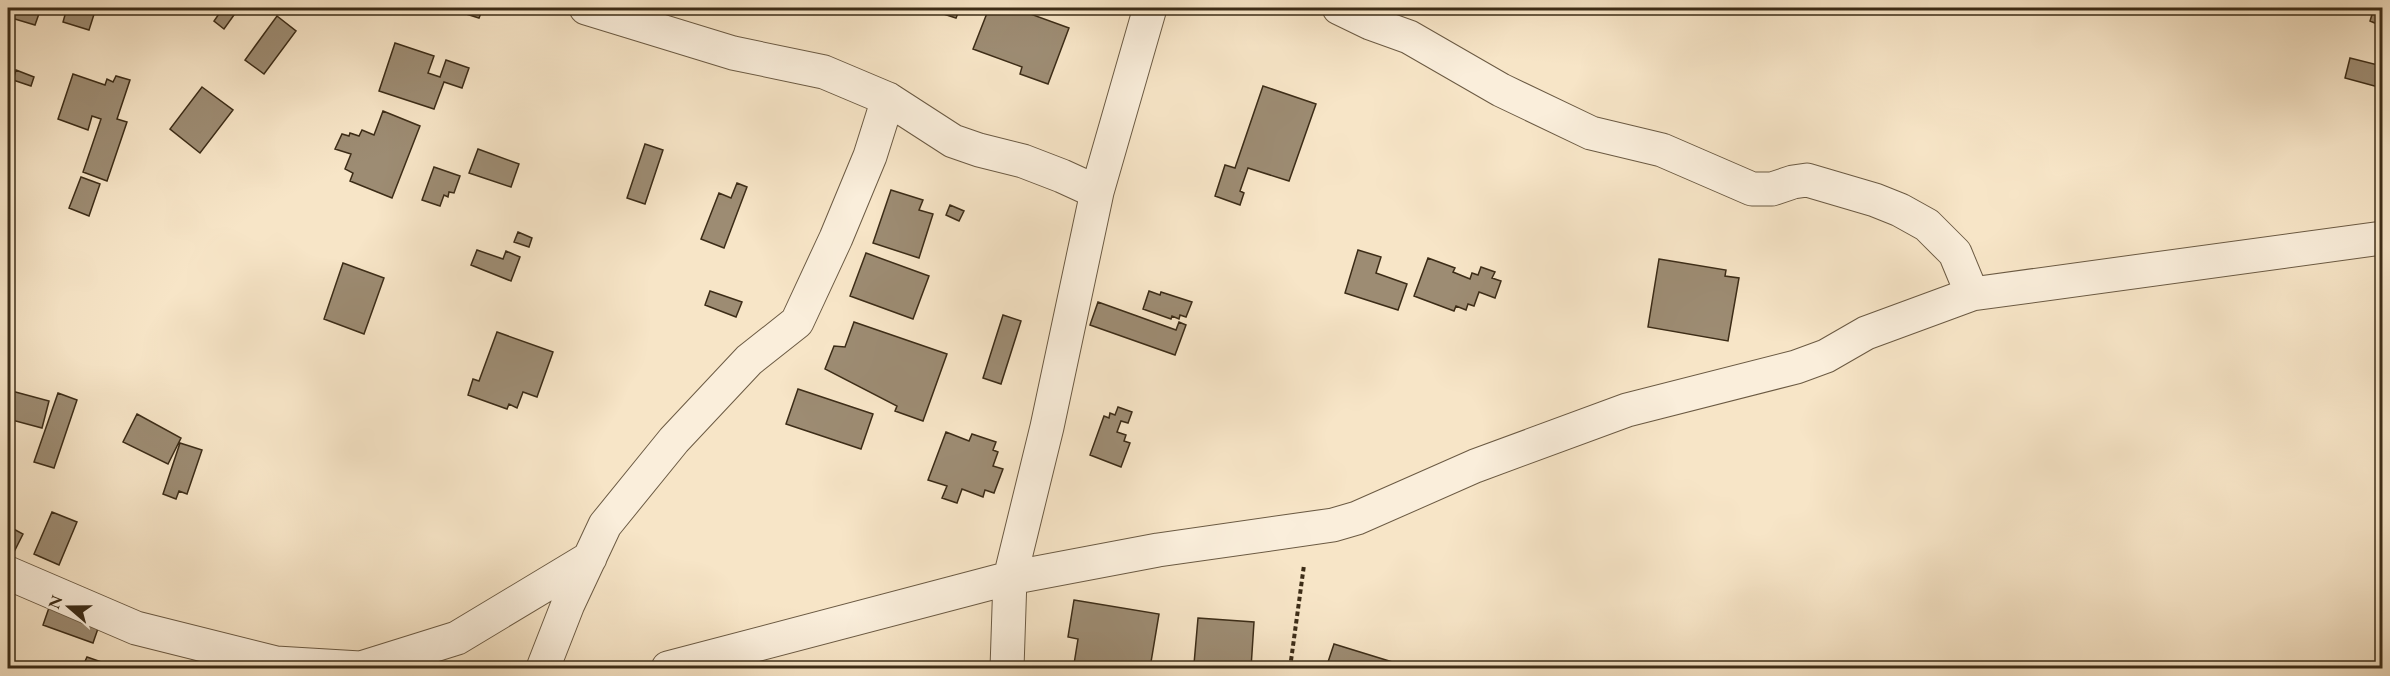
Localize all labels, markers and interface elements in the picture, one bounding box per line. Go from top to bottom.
north arrow [39,577,99,637]
text: N [43,592,67,612]

